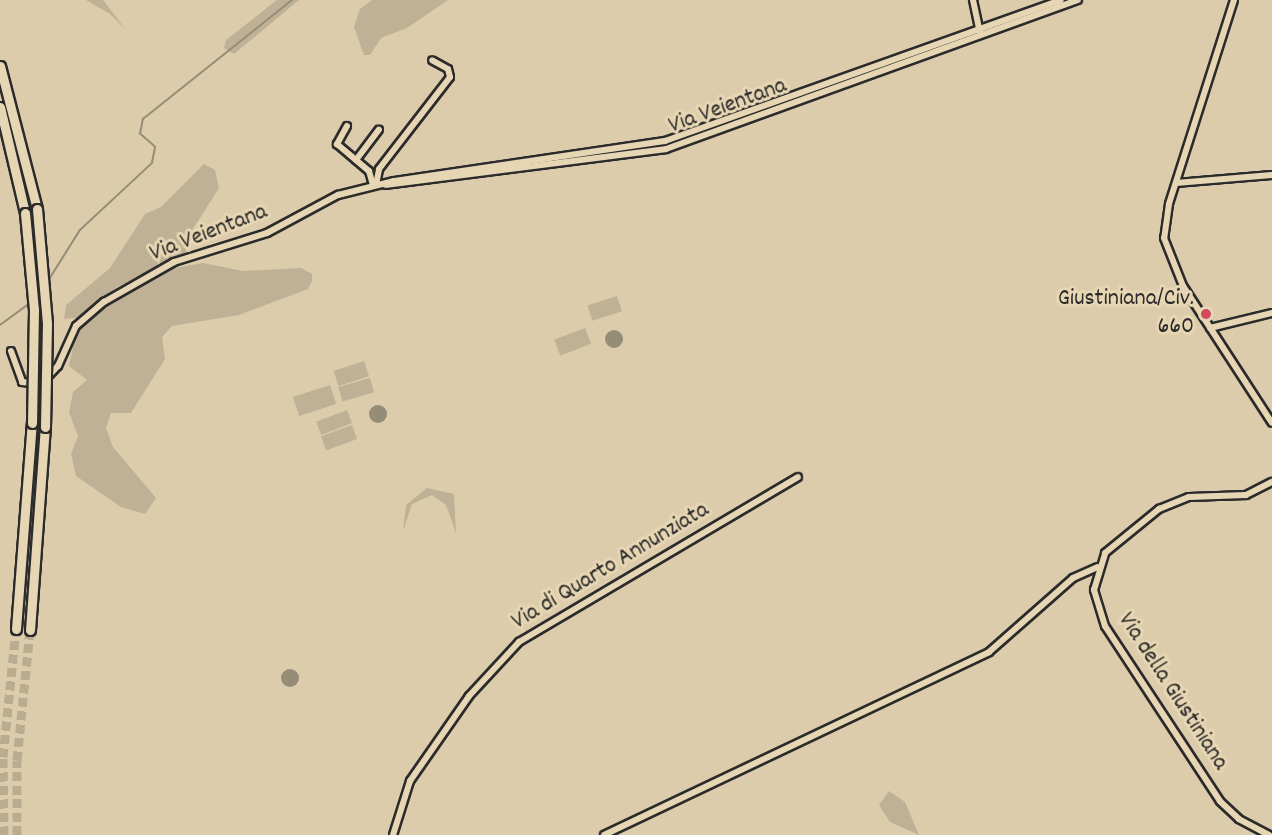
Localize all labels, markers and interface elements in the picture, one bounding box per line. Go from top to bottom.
street label: Via Veientana [665,72,791,142]
street label: Via Veientana [146,198,272,270]
place label: Giustiniana/Civ. 660 [1058,286,1194,342]
marker: Giustiniana/Civ. 660 [1199,307,1213,321]
street label: Via di Quarto Annunziata [507,497,715,637]
street label: Via della Giustiniana [1110,608,1234,776]

